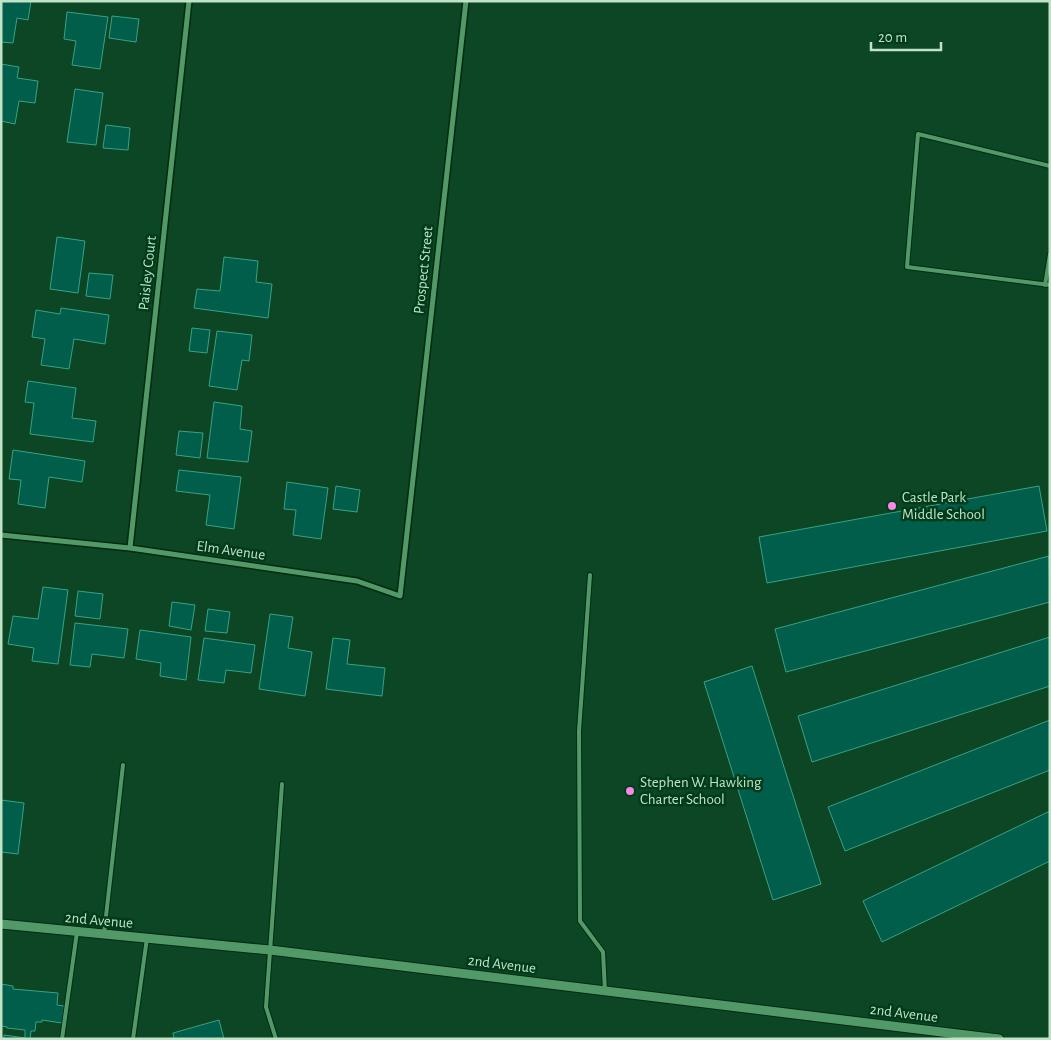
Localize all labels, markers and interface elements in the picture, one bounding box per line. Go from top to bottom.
scale bar [871,20,941,52]
text: 20 m [878,30,907,45]
street label: Prospect Street [411,225,436,315]
street label: Paisley Court [136,235,159,311]
place label: Castle Park Middle School [902,490,985,522]
marker: Castle Park Middle School [886,500,898,512]
street label: Elm Avenue [196,538,266,563]
place label: Stephen W. Hawking Charter School [640,775,762,807]
marker: Stephen W. Hawking Charter School [624,785,636,797]
street label: 2nd Avenue [64,910,134,931]
street label: 2nd Avenue [467,953,537,976]
street label: 2nd Avenue [869,1002,939,1025]

